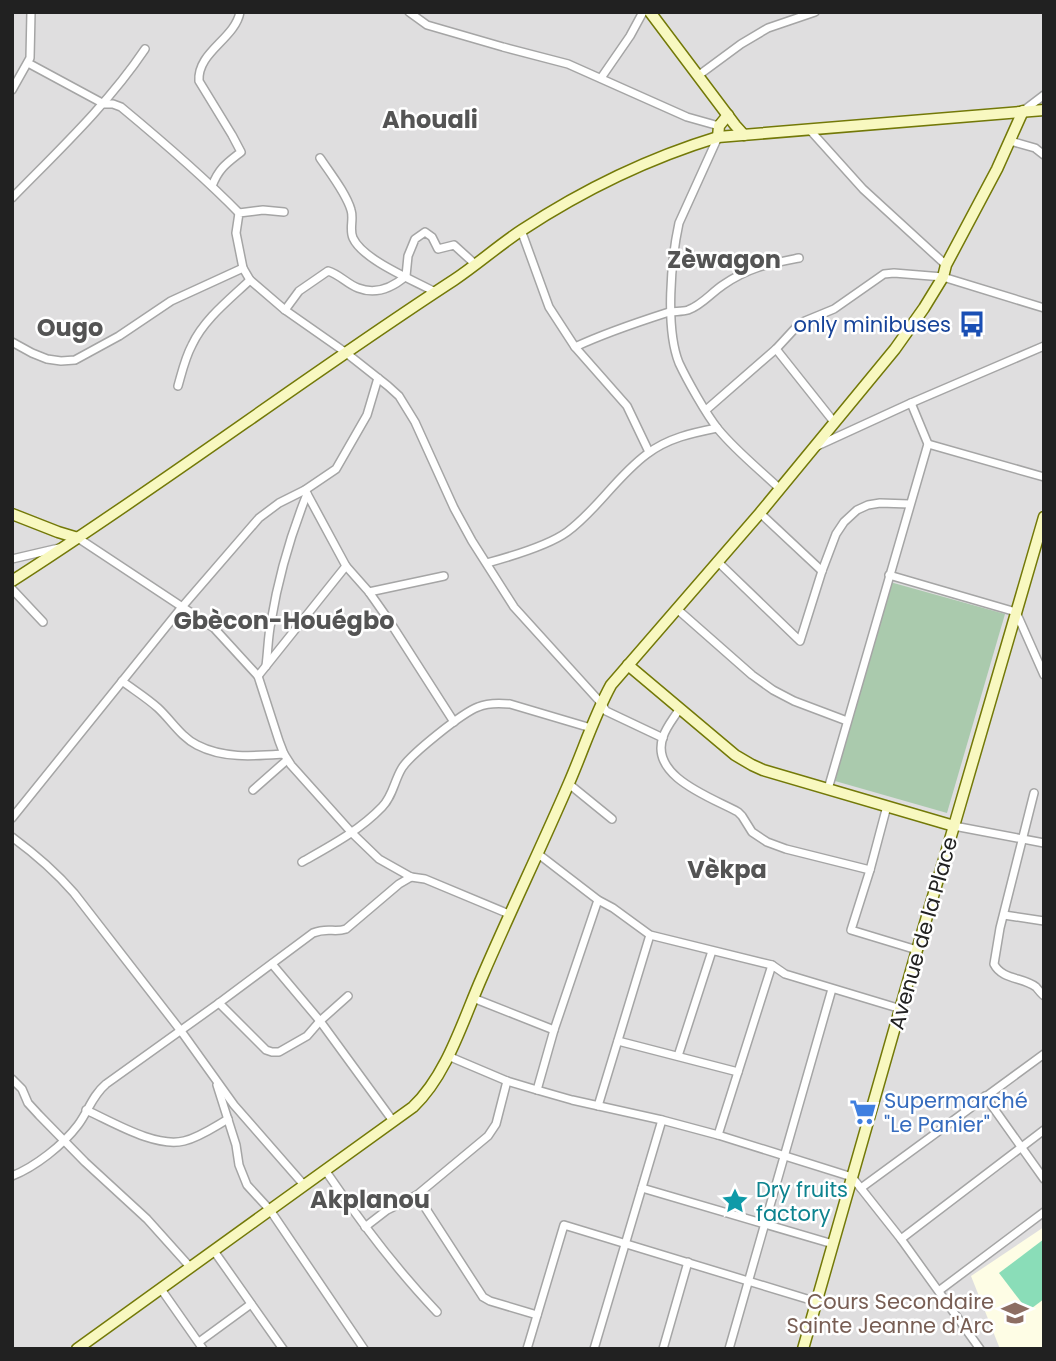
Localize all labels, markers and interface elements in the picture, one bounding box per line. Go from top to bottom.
district label: Ahouali [382,103,478,136]
district label: Zèwagon [667,243,781,276]
bus stop icon: only minibuses [957,309,987,339]
place label: only minibuses [794,310,951,339]
district label: Ougo [37,311,103,344]
district label: Gbècon-Houégbo [174,604,394,637]
street label: Avenue de la Place [882,833,964,1033]
district label: Vèkpa [687,853,767,886]
place label: Supermarché "Le Panier" [884,1086,1028,1139]
supermarket icon: Supermarché "Le Panier" [848,1097,878,1127]
place label: Dry fruits factory [756,1175,848,1228]
district label: Akplanou [310,1183,430,1216]
place icon: Dry fruits factory [720,1186,750,1216]
place label: Cours Secondaire Sainte Jeanne d'Arc [786,1287,994,1340]
school or university icon: Cours Secondaire Sainte Jeanne d'Arc [1000,1298,1030,1328]

